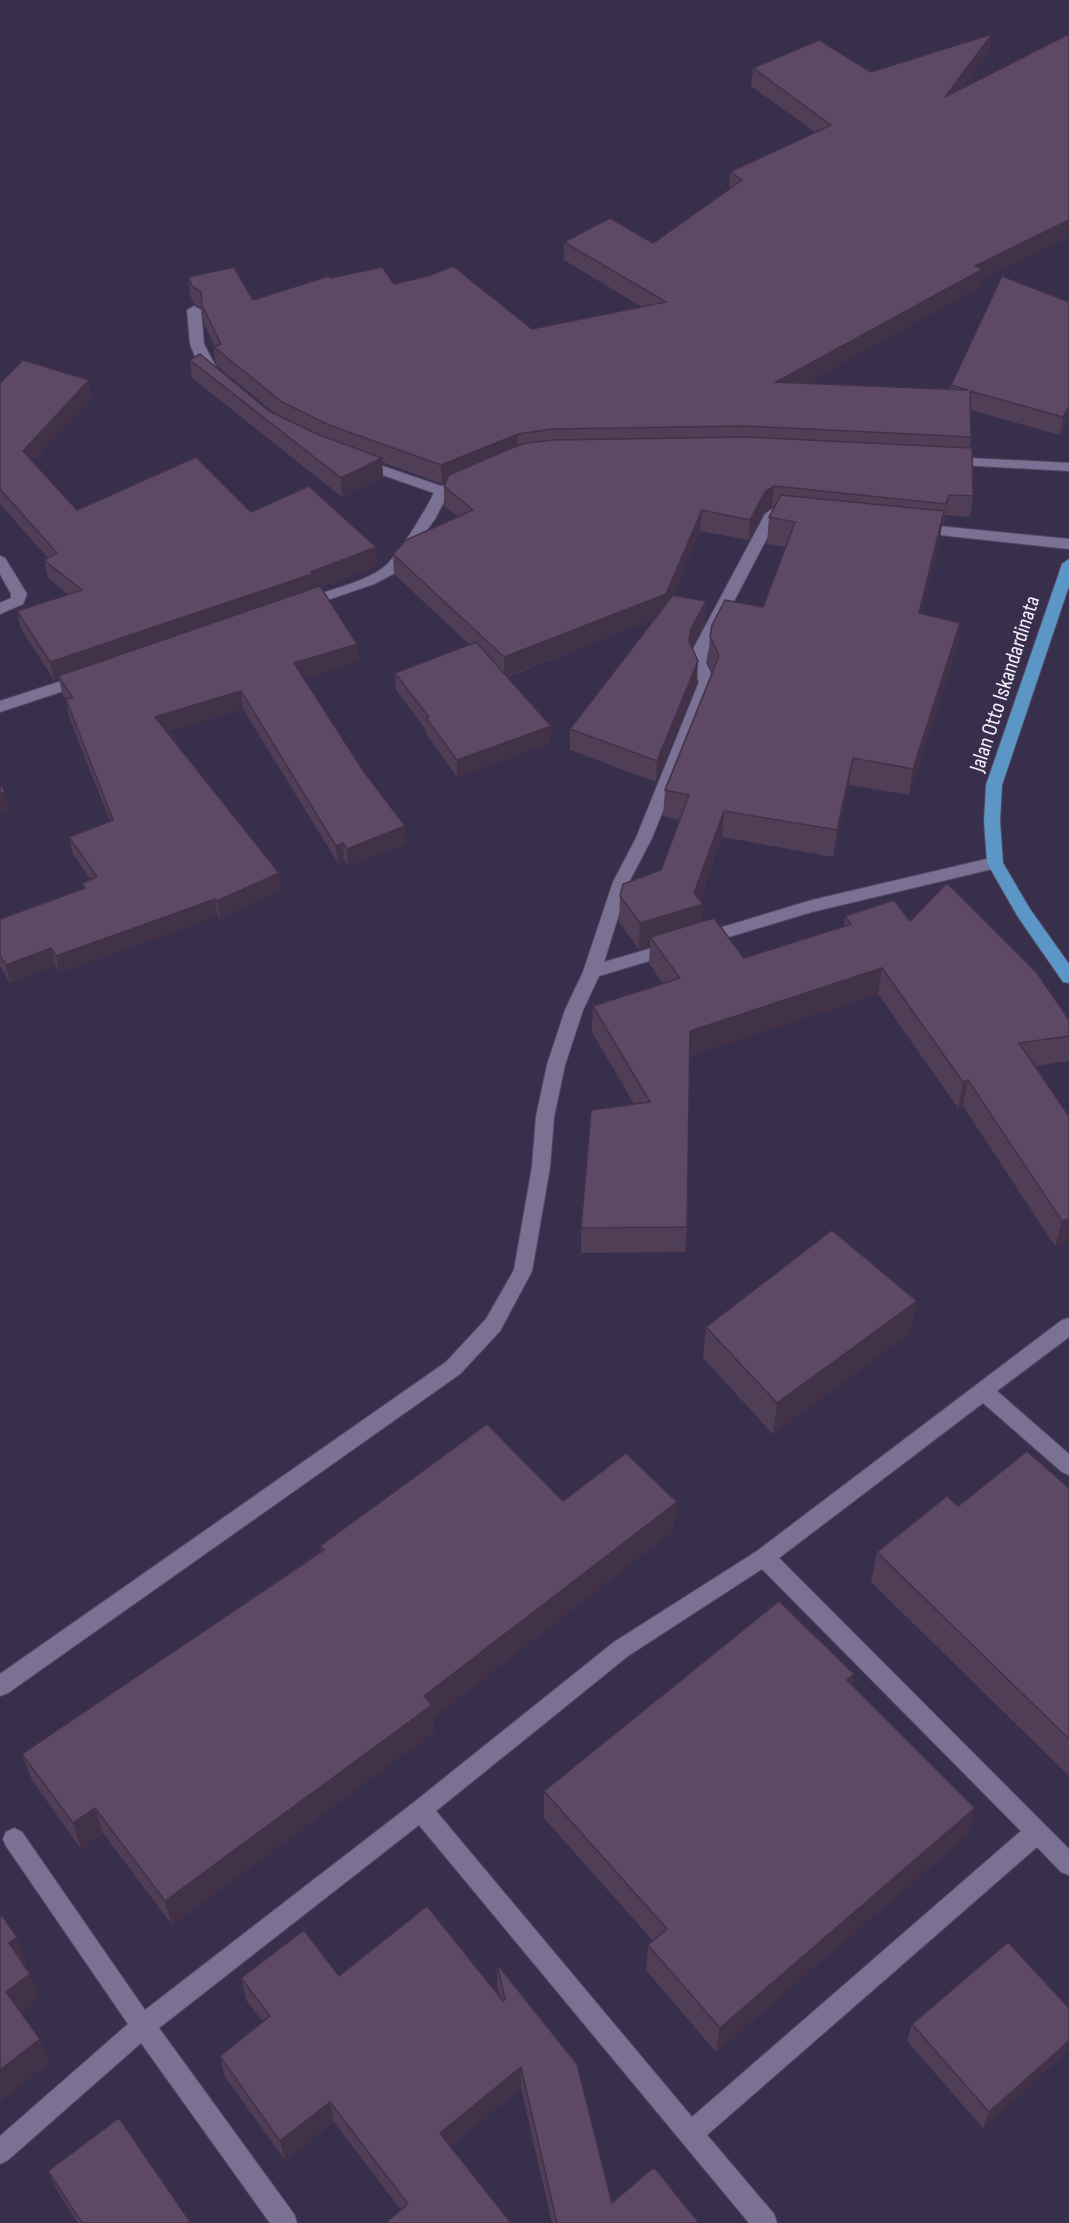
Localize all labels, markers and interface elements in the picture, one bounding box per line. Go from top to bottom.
street label: Jalan Otto Iskandardinata [963,593,1046,776]

